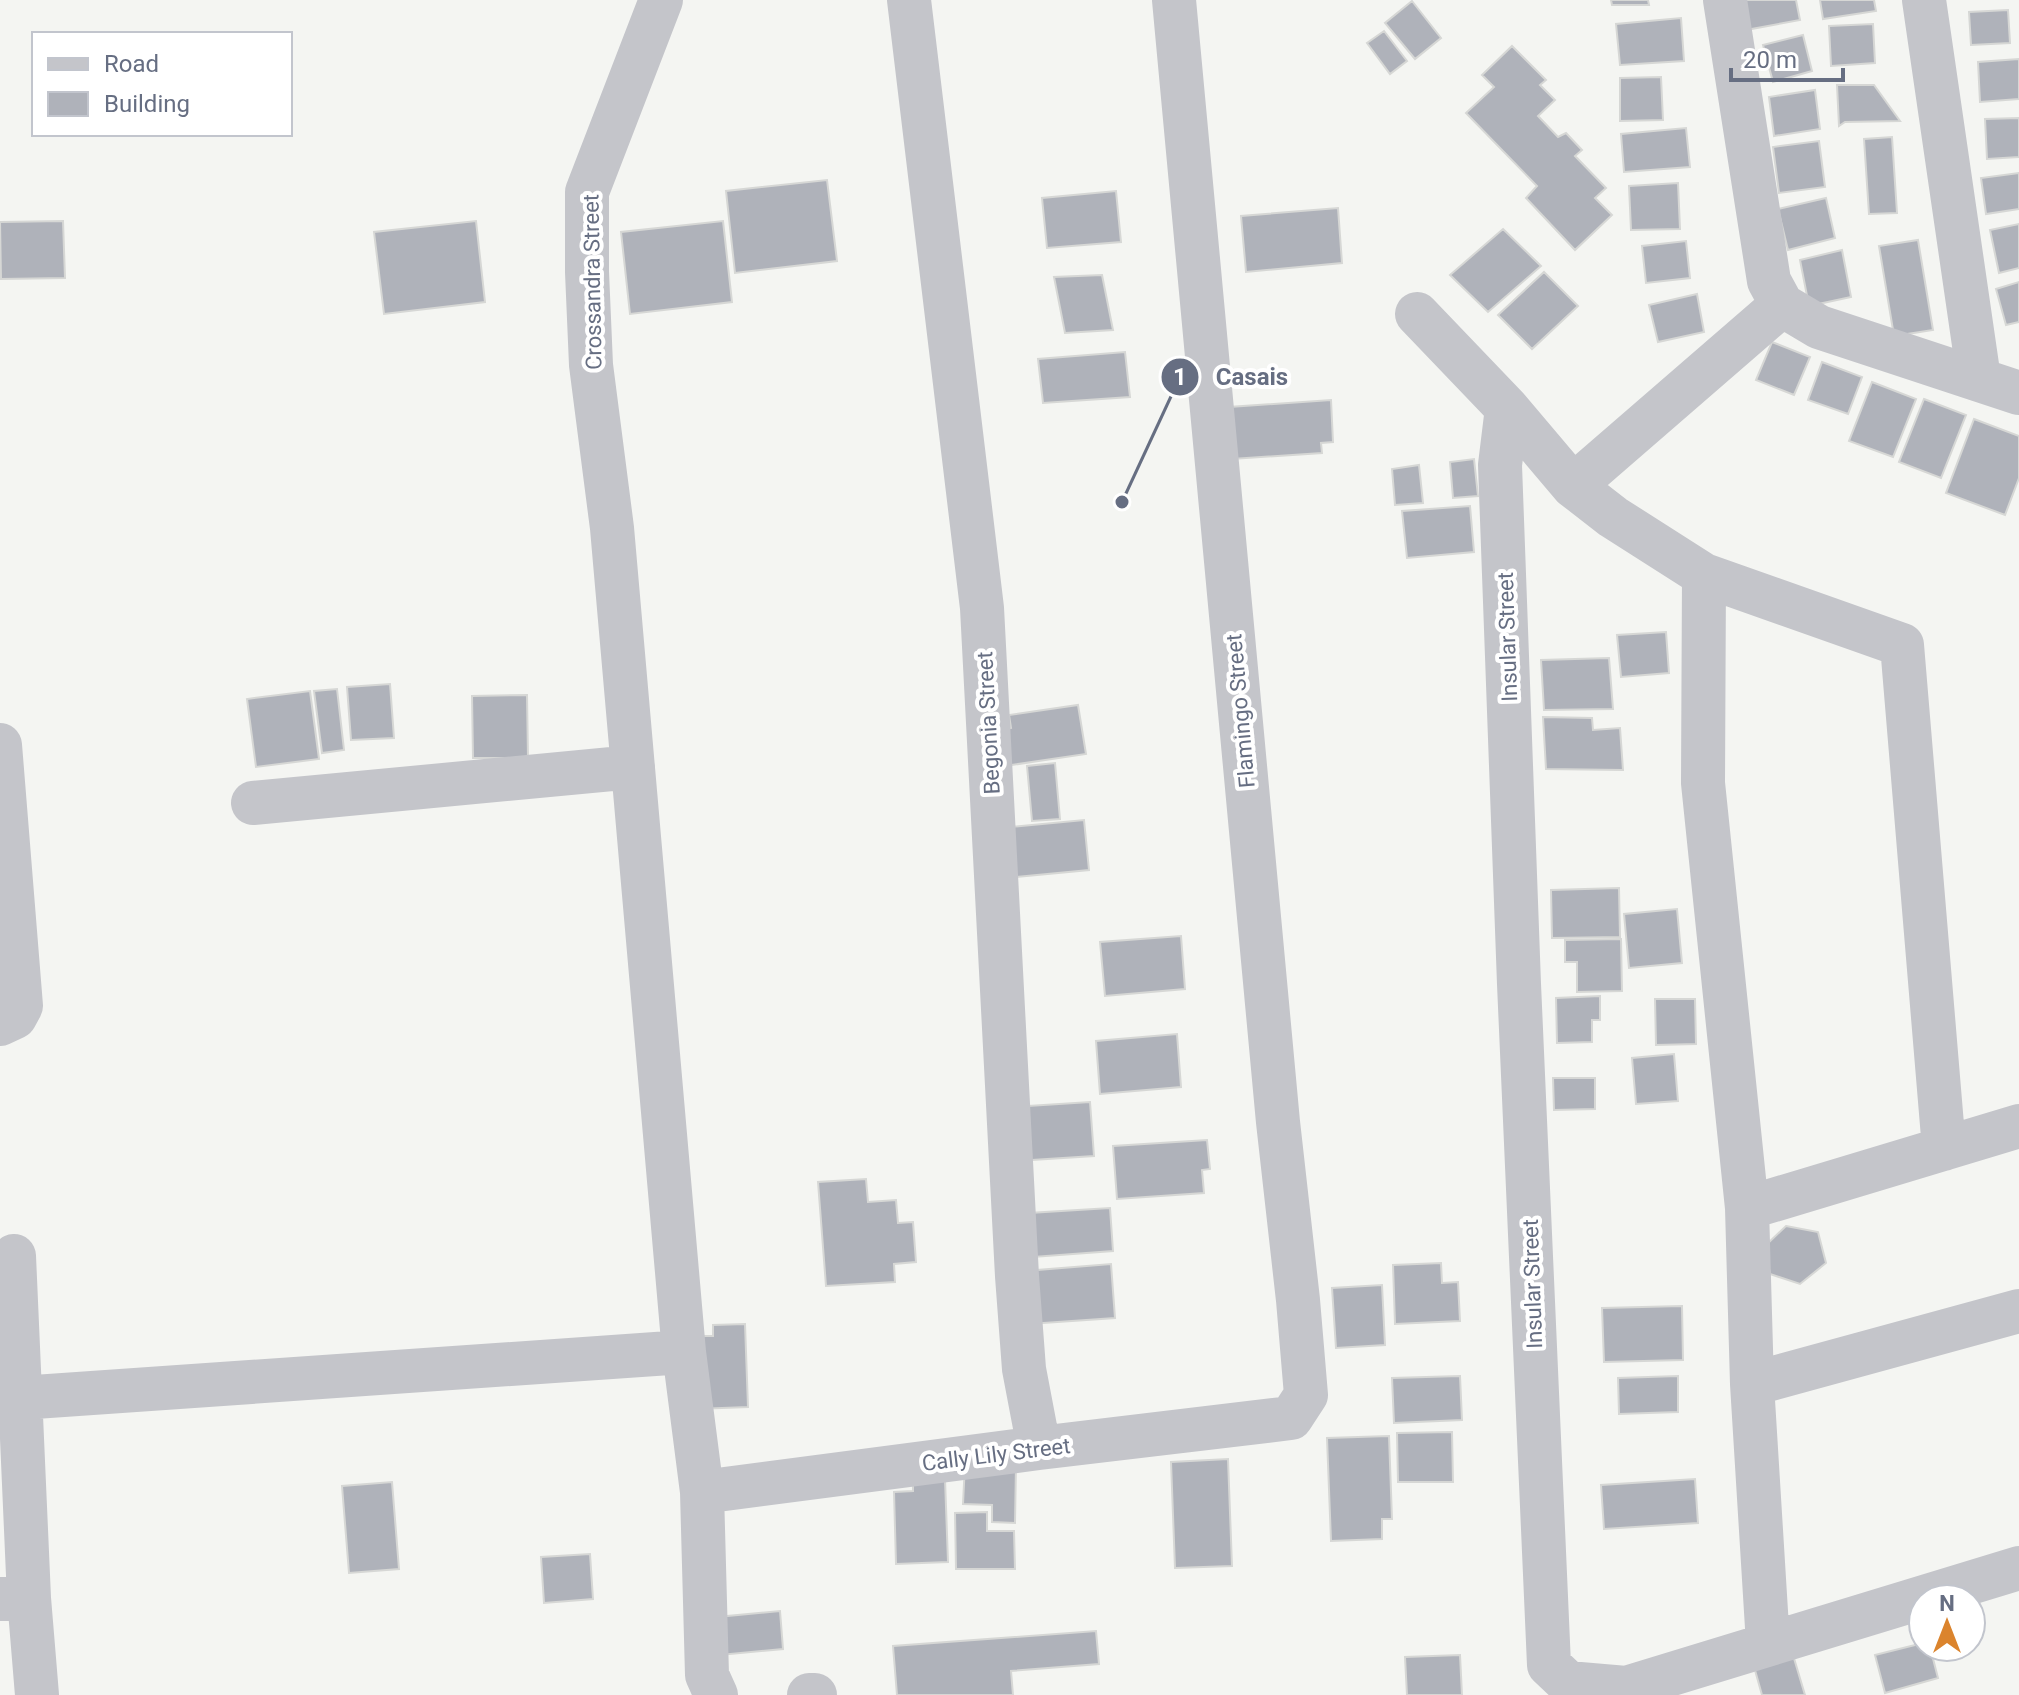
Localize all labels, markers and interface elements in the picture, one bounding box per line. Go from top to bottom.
legend [32,32,292,136]
scale bar [1731,32,1843,82]
text: 20 m [1743,46,1797,74]
text: Road [104,50,159,78]
text: Building [104,90,190,118]
street label: Crossandra Street [578,194,607,370]
callout: Casais [1160,353,1305,401]
text: 1 [1173,363,1187,391]
text: Casais [1216,363,1288,391]
street label: Insular Street [1493,572,1522,702]
street label: Flamingo Street [1221,633,1260,789]
street label: Begonia Street [972,651,1005,795]
street label: Insular Street [1518,1219,1547,1349]
street label: Cally Lily Street [920,1433,1072,1476]
north arrow [1907,1583,1987,1663]
text: N [1939,1591,1955,1616]

